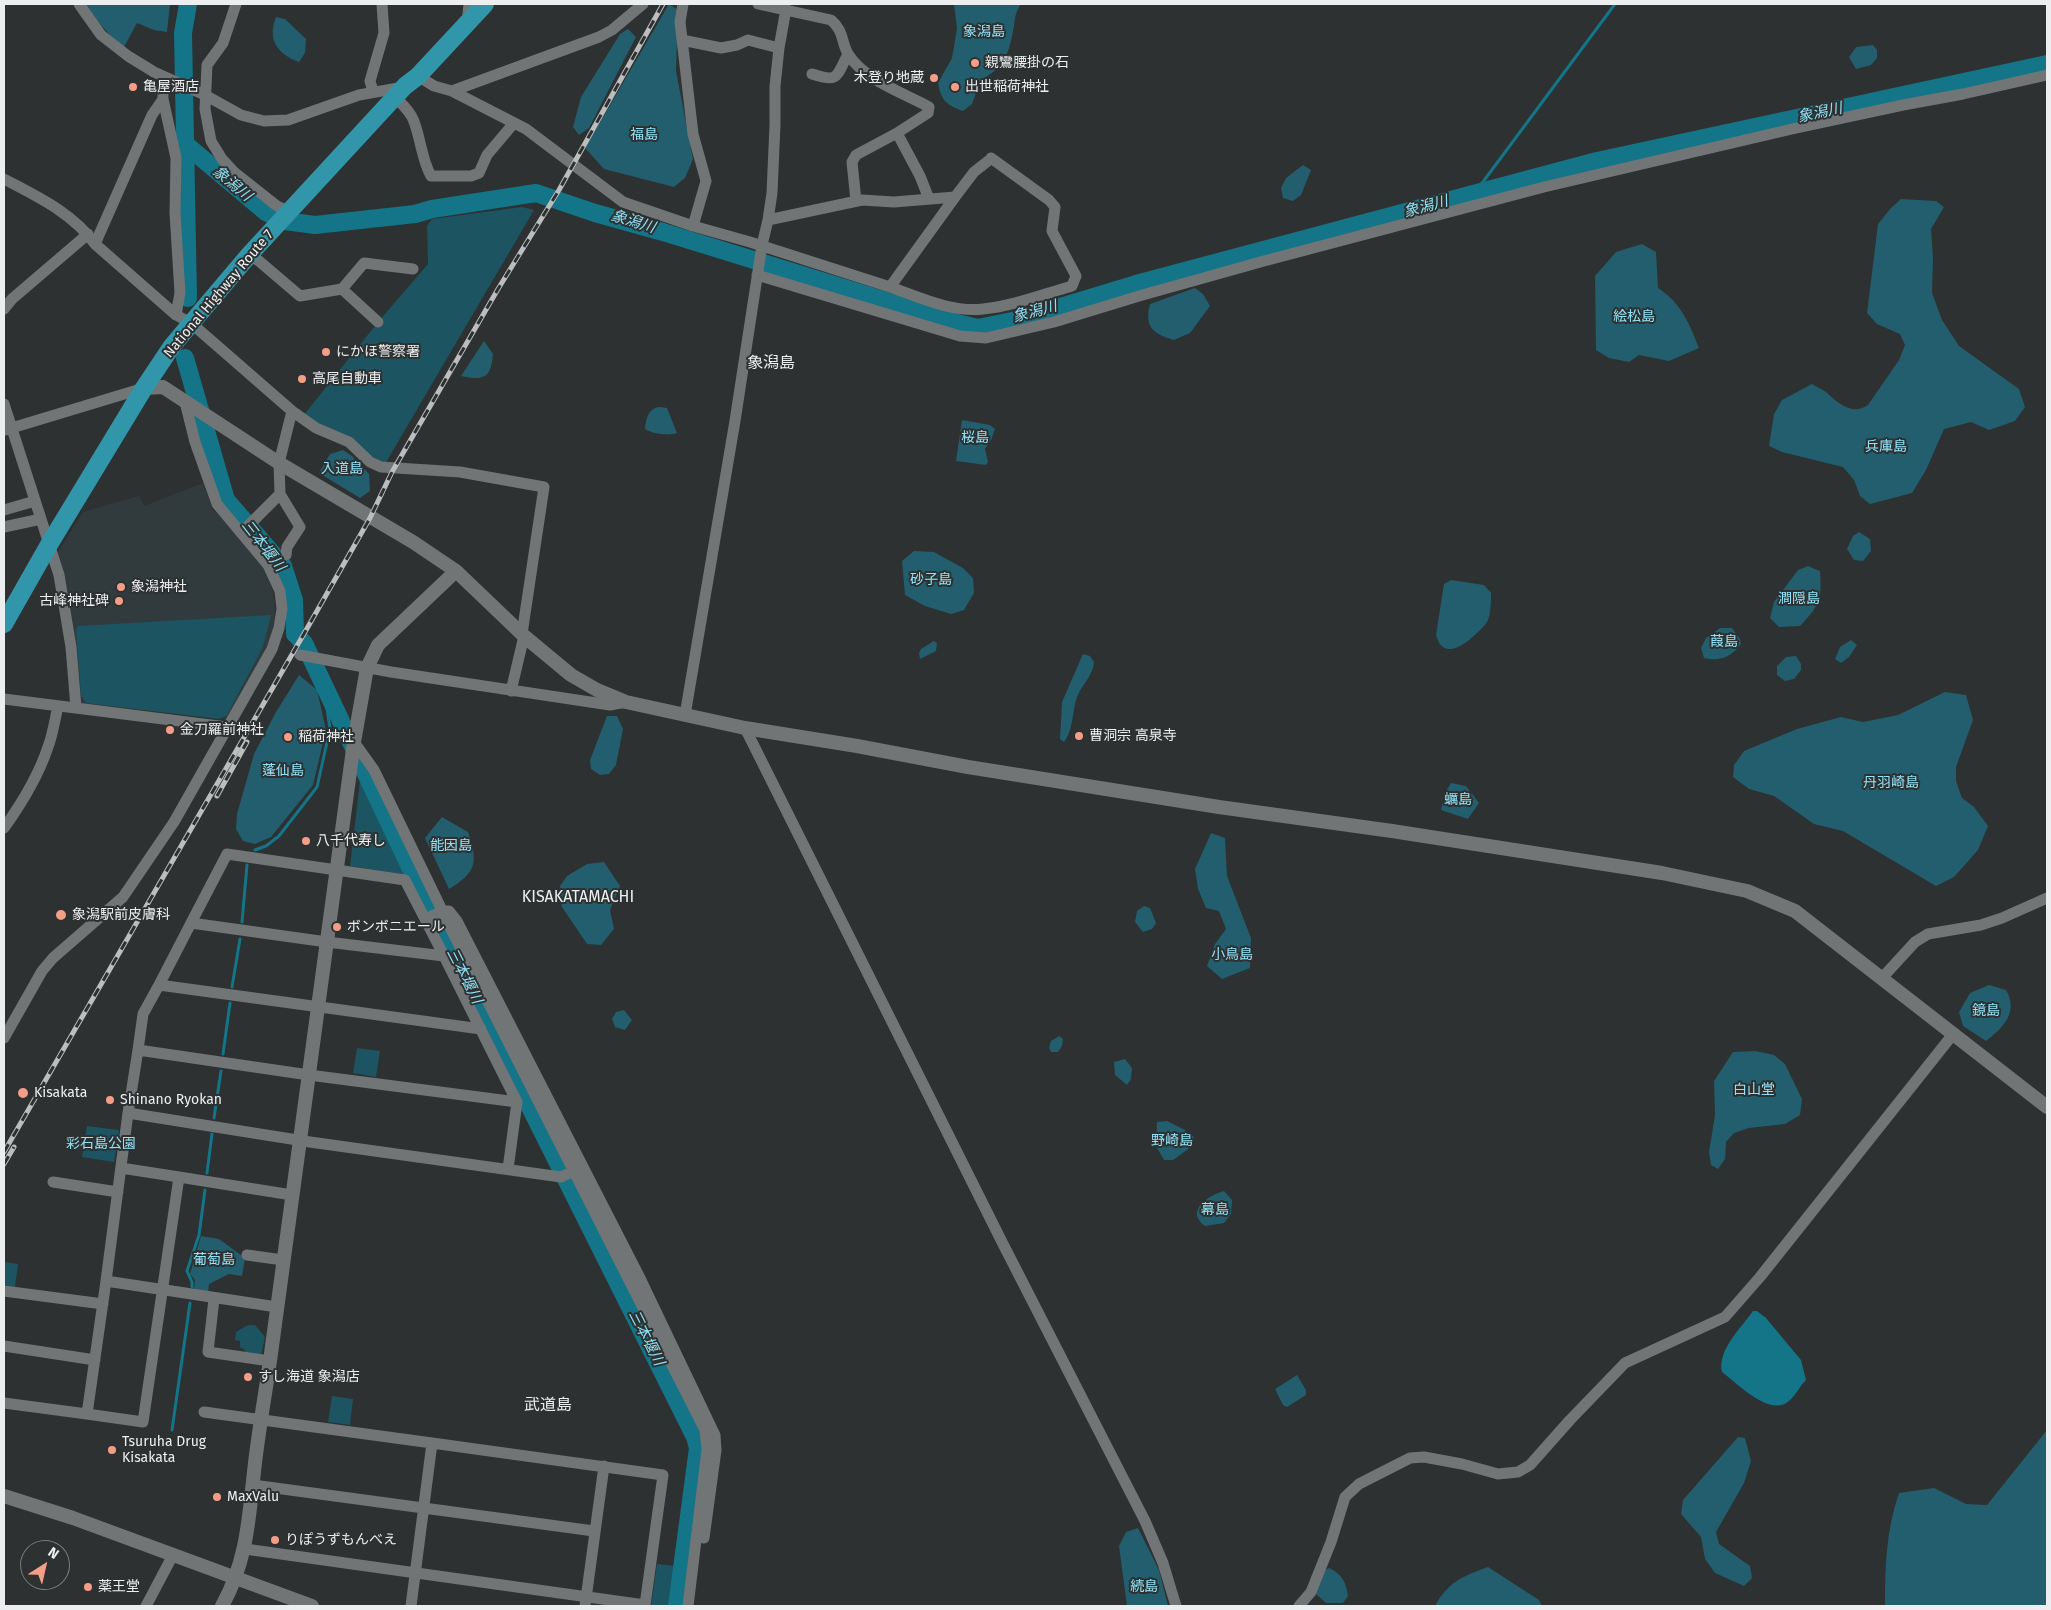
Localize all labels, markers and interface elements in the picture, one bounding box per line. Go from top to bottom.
park label: 象潟島 [963,24,1005,40]
place label: 親鸞腰掛の石 [985,55,1069,71]
marker: 親鸞腰掛の石 [969,57,981,69]
place label: 木登り地蔵 [854,70,924,86]
marker: 木登り地蔵 [928,72,940,84]
place label: 亀屋酒店 [143,79,199,95]
place label: 出世稲荷神社 [965,79,1049,95]
marker: 亀屋酒店 [127,81,139,93]
marker: 出世稲荷神社 [949,81,961,93]
water label: 象潟川 [1796,100,1844,126]
park label: 福島 [630,127,658,143]
water label: 象潟川 [209,163,255,205]
water label: 象潟川 [1402,192,1450,222]
water label: 象潟川 [609,207,657,237]
street label: National Highway Route 7 [161,227,277,361]
water label: 象潟川 [1011,297,1059,327]
park label: 絵松島 [1613,309,1655,325]
place label: にかほ警察署 [336,344,420,360]
marker: にかほ警察署 [320,346,332,358]
district label: 象潟島 [747,354,795,374]
place label: 高尾自動車 [312,371,382,387]
marker: 高尾自動車 [296,373,308,385]
park label: 桜島 [961,430,989,446]
park label: 兵庫島 [1865,439,1907,455]
park label: 入道島 [321,461,363,477]
water label: 三本堰川 [237,517,289,575]
park label: 砂子島 [910,572,952,588]
place label: 象潟神社 [131,579,187,595]
marker: 象潟神社 [115,581,127,593]
park label: 澗隠島 [1778,591,1820,607]
place label: 古峰神社碑 [39,593,109,609]
marker: 古峰神社碑 [113,595,125,607]
park label: 葭島 [1710,634,1738,650]
place label: 金刀羅前神社 [180,722,264,738]
marker: 金刀羅前神社 [164,724,176,736]
place label: 曹洞宗 高泉寺 [1089,728,1177,744]
place label: 稲荷神社 [298,729,354,745]
marker: 曹洞宗 高泉寺 [1073,730,1085,742]
marker: 稲荷神社 [282,731,294,743]
park label: 蓬仙島 [262,763,304,779]
park label: 丹羽崎島 [1863,775,1919,791]
park label: 蠣島 [1444,792,1472,808]
place label: 八千代寿し [316,833,386,849]
marker: 八千代寿し [300,835,312,847]
park label: 能因島 [430,838,472,854]
district label: KISAKATAMACHI [514,888,642,908]
place label: 象潟駅前皮膚科 [72,907,170,923]
marker: 象潟駅前皮膚科 [54,908,68,922]
place label: ボンボニエール [347,919,445,935]
marker: ボンボニエール [331,921,343,933]
water label: 三本堰川 [442,945,486,1007]
park label: 小鳥島 [1211,947,1253,963]
park label: 鏡島 [1972,1003,2000,1019]
park label: 白山堂 [1733,1082,1775,1098]
place label: Kisakata [34,1085,87,1101]
marker: Kisakata [16,1086,30,1100]
place label: Shinano Ryokan [120,1092,222,1108]
marker: Shinano Ryokan [104,1094,116,1106]
park label: 野崎島 [1151,1133,1193,1149]
park label: 彩石島公園 [66,1136,136,1152]
park label: 幕島 [1201,1202,1229,1218]
park label: 葡萄島 [193,1252,235,1268]
water label: 三本堰川 [624,1307,668,1369]
place label: すし海道 象潟店 [258,1369,360,1385]
marker: すし海道 象潟店 [242,1371,254,1383]
district label: 武道島 [524,1396,572,1416]
place label: Tsuruha Drug Kisakata [122,1434,206,1466]
marker: Tsuruha Drug Kisakata [106,1444,118,1456]
place label: MaxValu [227,1489,279,1505]
marker: MaxValu [211,1491,223,1503]
place label: りぽうずもんべえ [285,1532,397,1548]
marker: りぽうずもんべえ [269,1534,281,1546]
north arrow [20,1540,70,1590]
text: N [45,1543,62,1563]
place label: 薬王堂 [98,1579,140,1595]
park label: 続島 [1130,1579,1158,1595]
marker: 薬王堂 [82,1581,94,1593]

